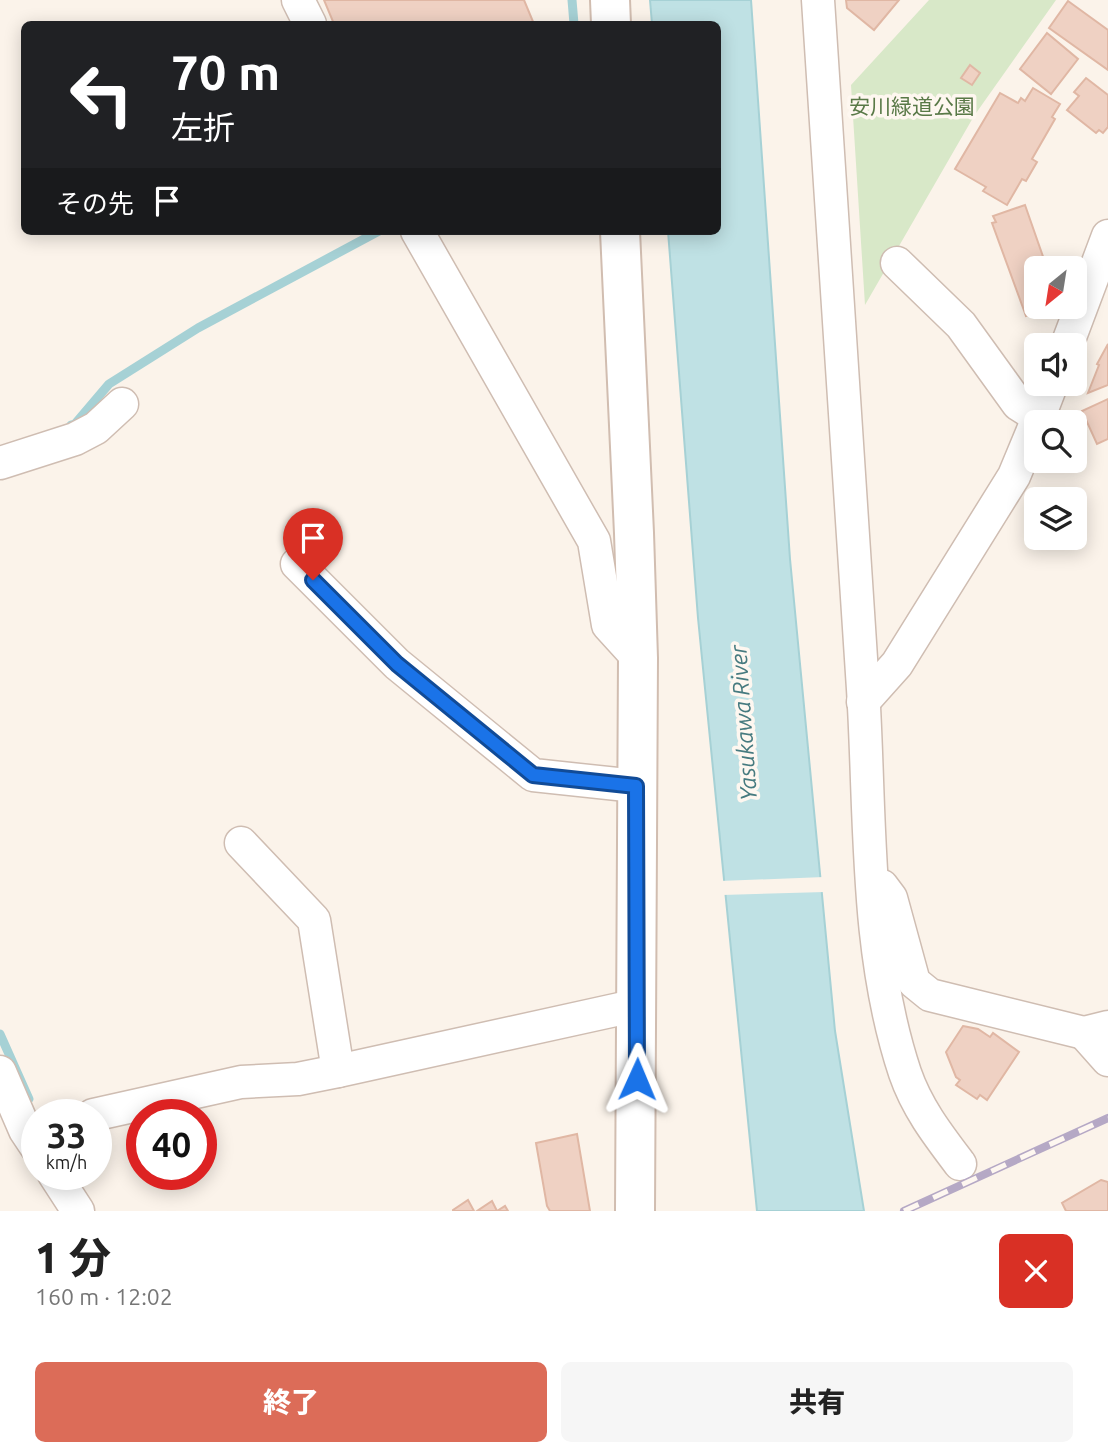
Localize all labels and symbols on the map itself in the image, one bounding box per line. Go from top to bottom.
park label: 安川緑道公園 [849,94,975,118]
north arrow [1024,256,1087,318]
pin [283,508,343,580]
water label: Yasukawa River [725,643,761,802]
position arrow [600,1042,674,1116]
speed limit sign: 40 [126,1099,217,1190]

